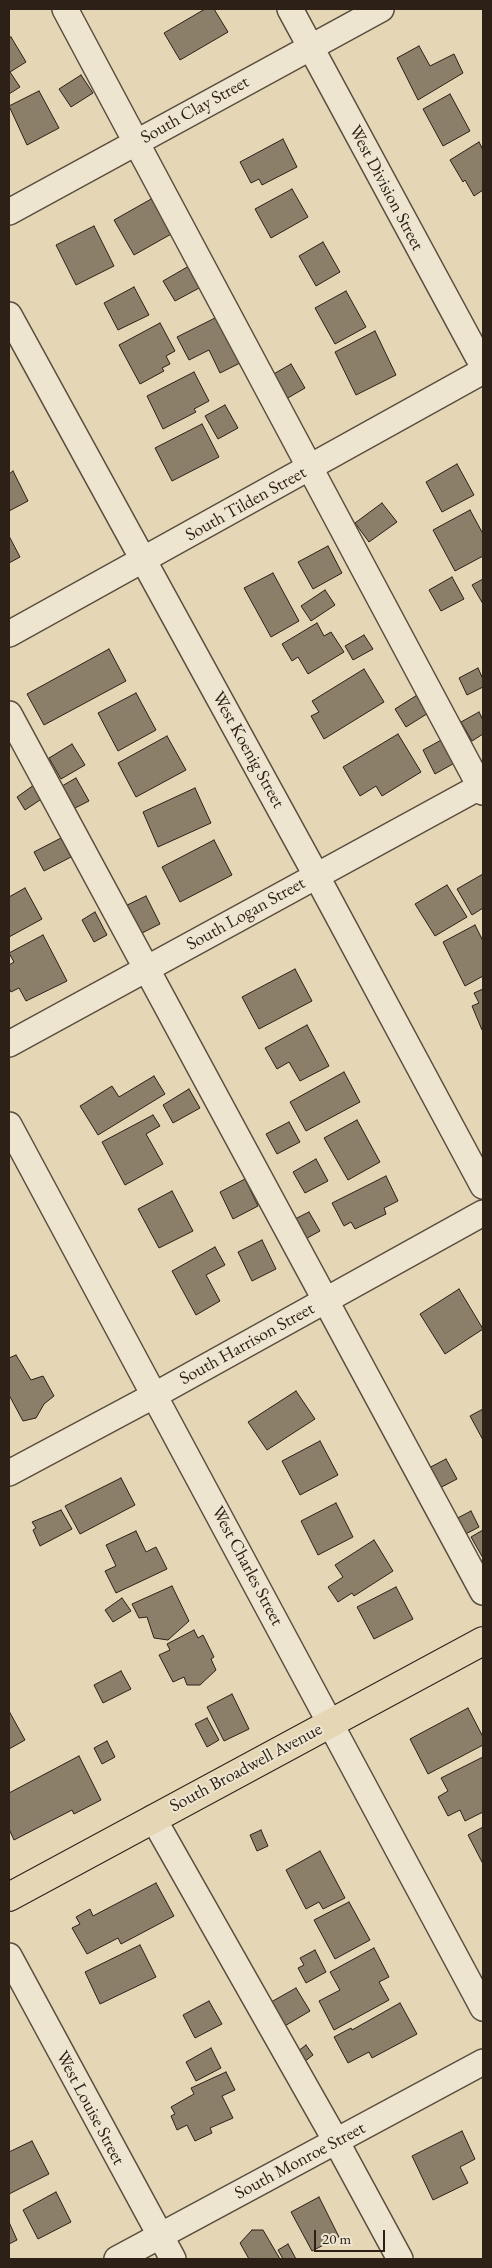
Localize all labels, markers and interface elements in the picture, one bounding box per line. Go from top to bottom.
street label: South Clay Street [137,71,253,149]
street label: West Division Street [344,122,428,254]
street label: South Tilden Street [182,462,310,546]
street label: West Koenig Street [207,688,289,812]
street label: South Logan Street [183,872,309,956]
street label: South Harrison Street [176,1298,318,1390]
street label: West Charles Street [206,1503,288,1629]
street label: South Broadwell Avenue [166,1719,326,1817]
street label: West Louise Street [51,2047,129,2169]
street label: South Monroe Street [231,2118,369,2204]
scale bar [317,2220,388,2252]
text: 20 m [322,2229,351,2248]

